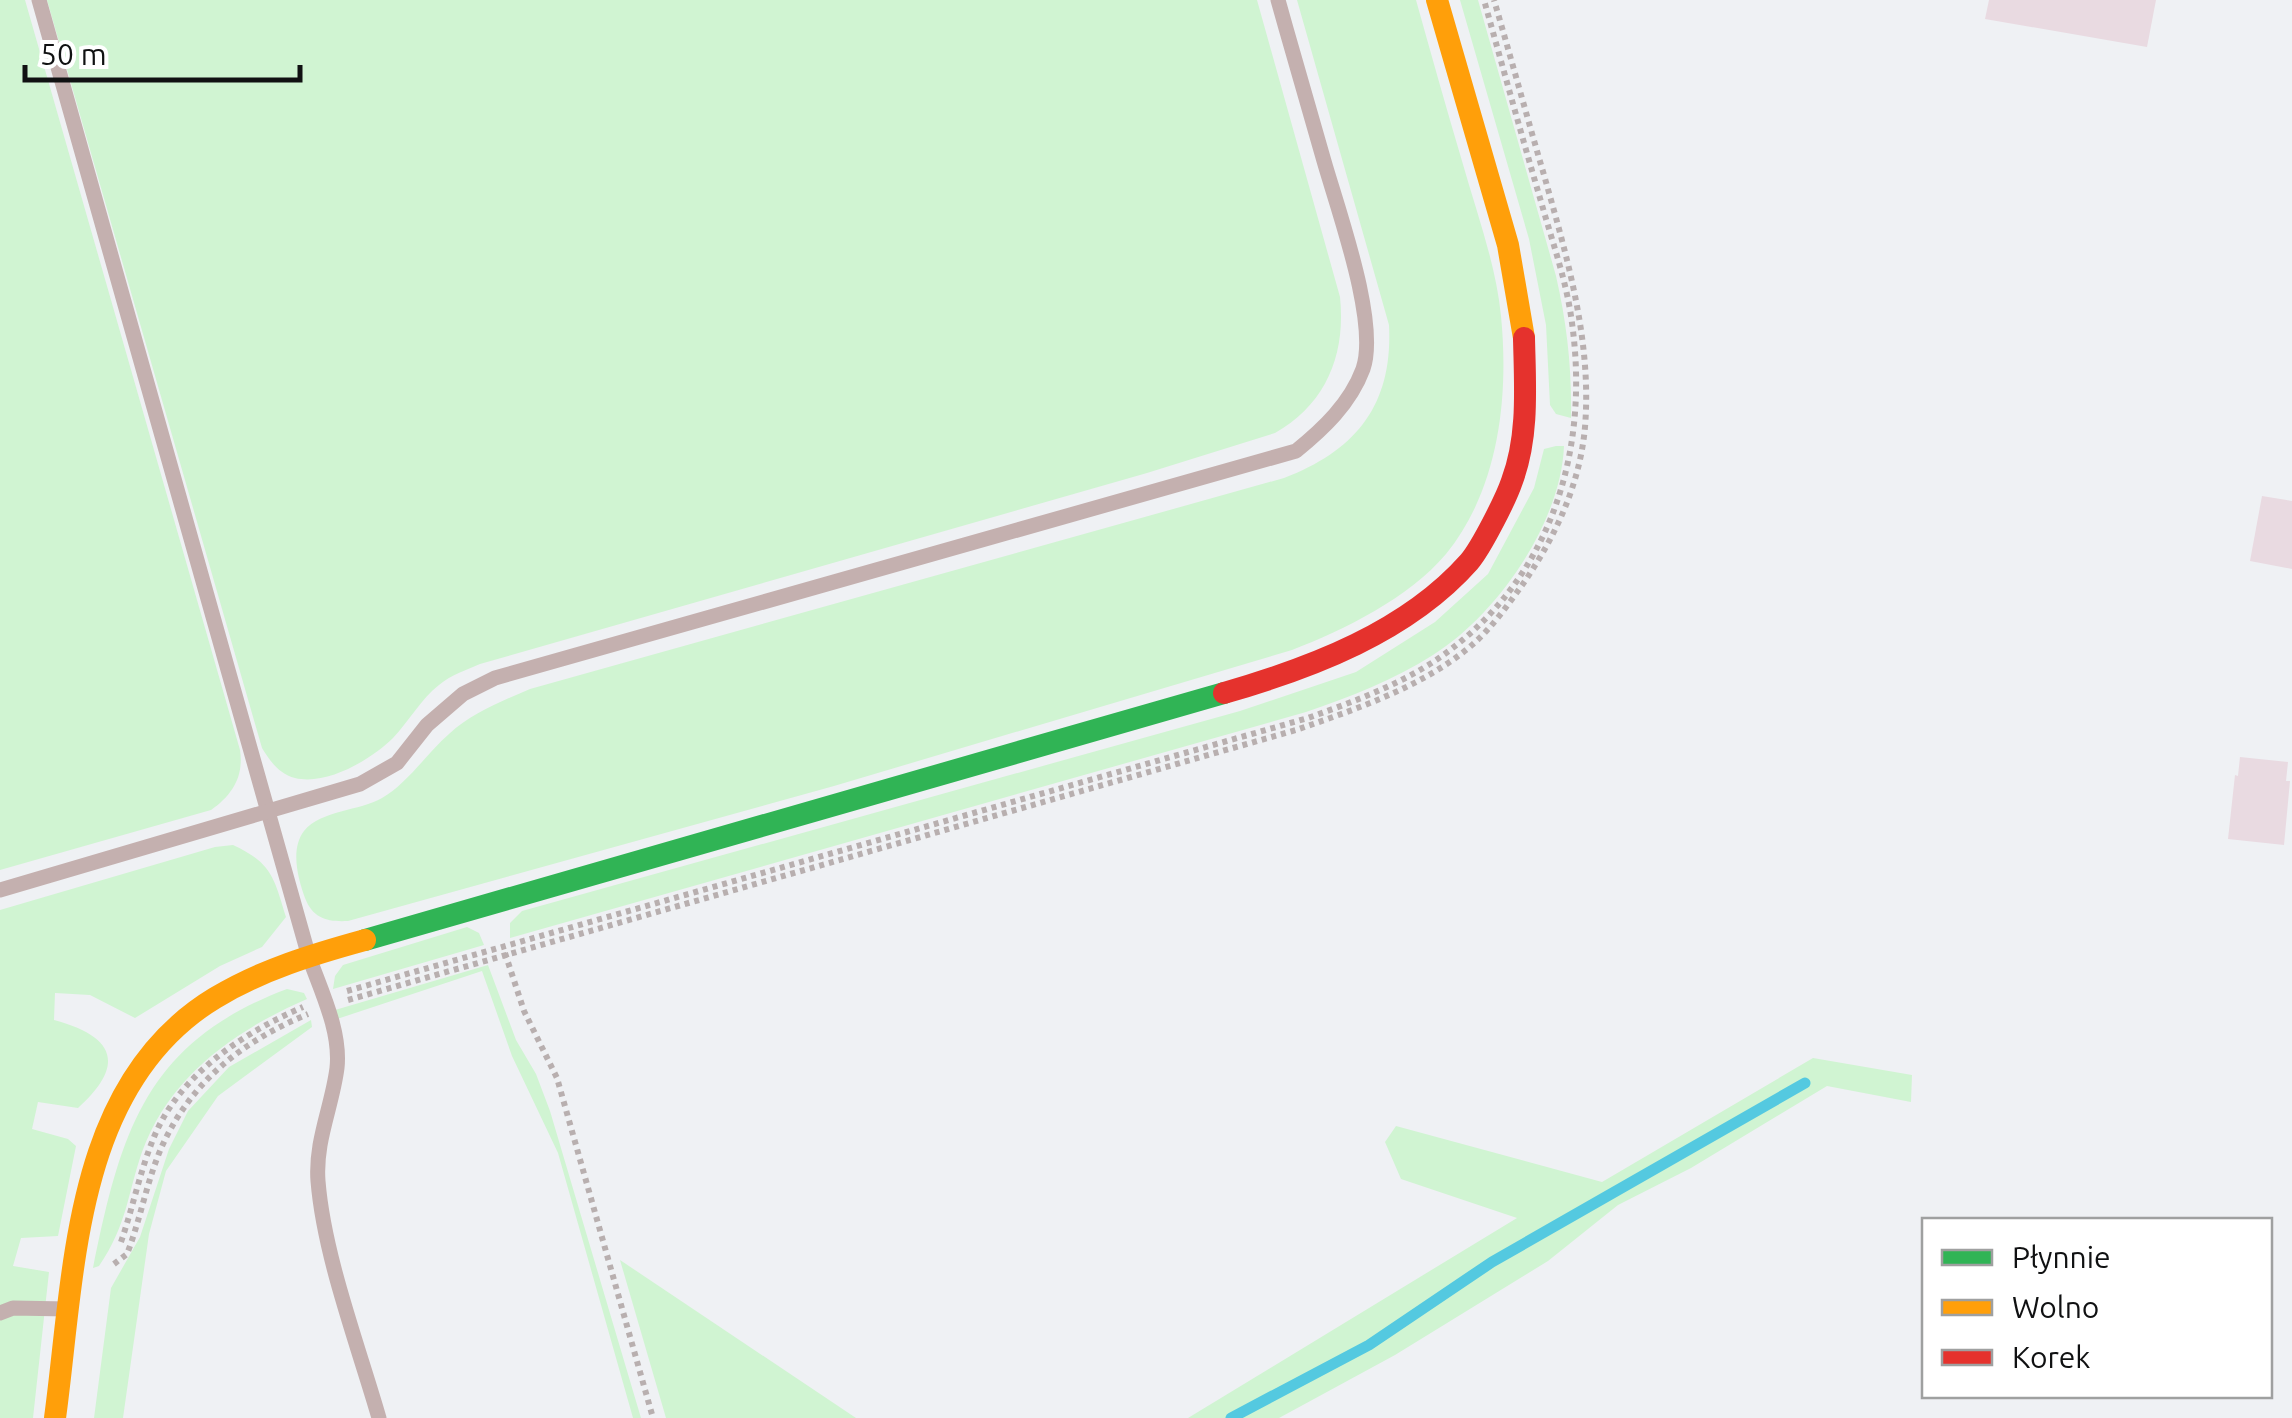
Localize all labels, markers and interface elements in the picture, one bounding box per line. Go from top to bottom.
scale bar [25,20,300,82]
text: 50 m [40,37,107,71]
legend [1922,1218,2272,1398]
text: Płynnie [2012,1240,2111,1274]
text: Wolno [2012,1290,2099,1324]
text: Korek [2012,1340,2090,1374]

